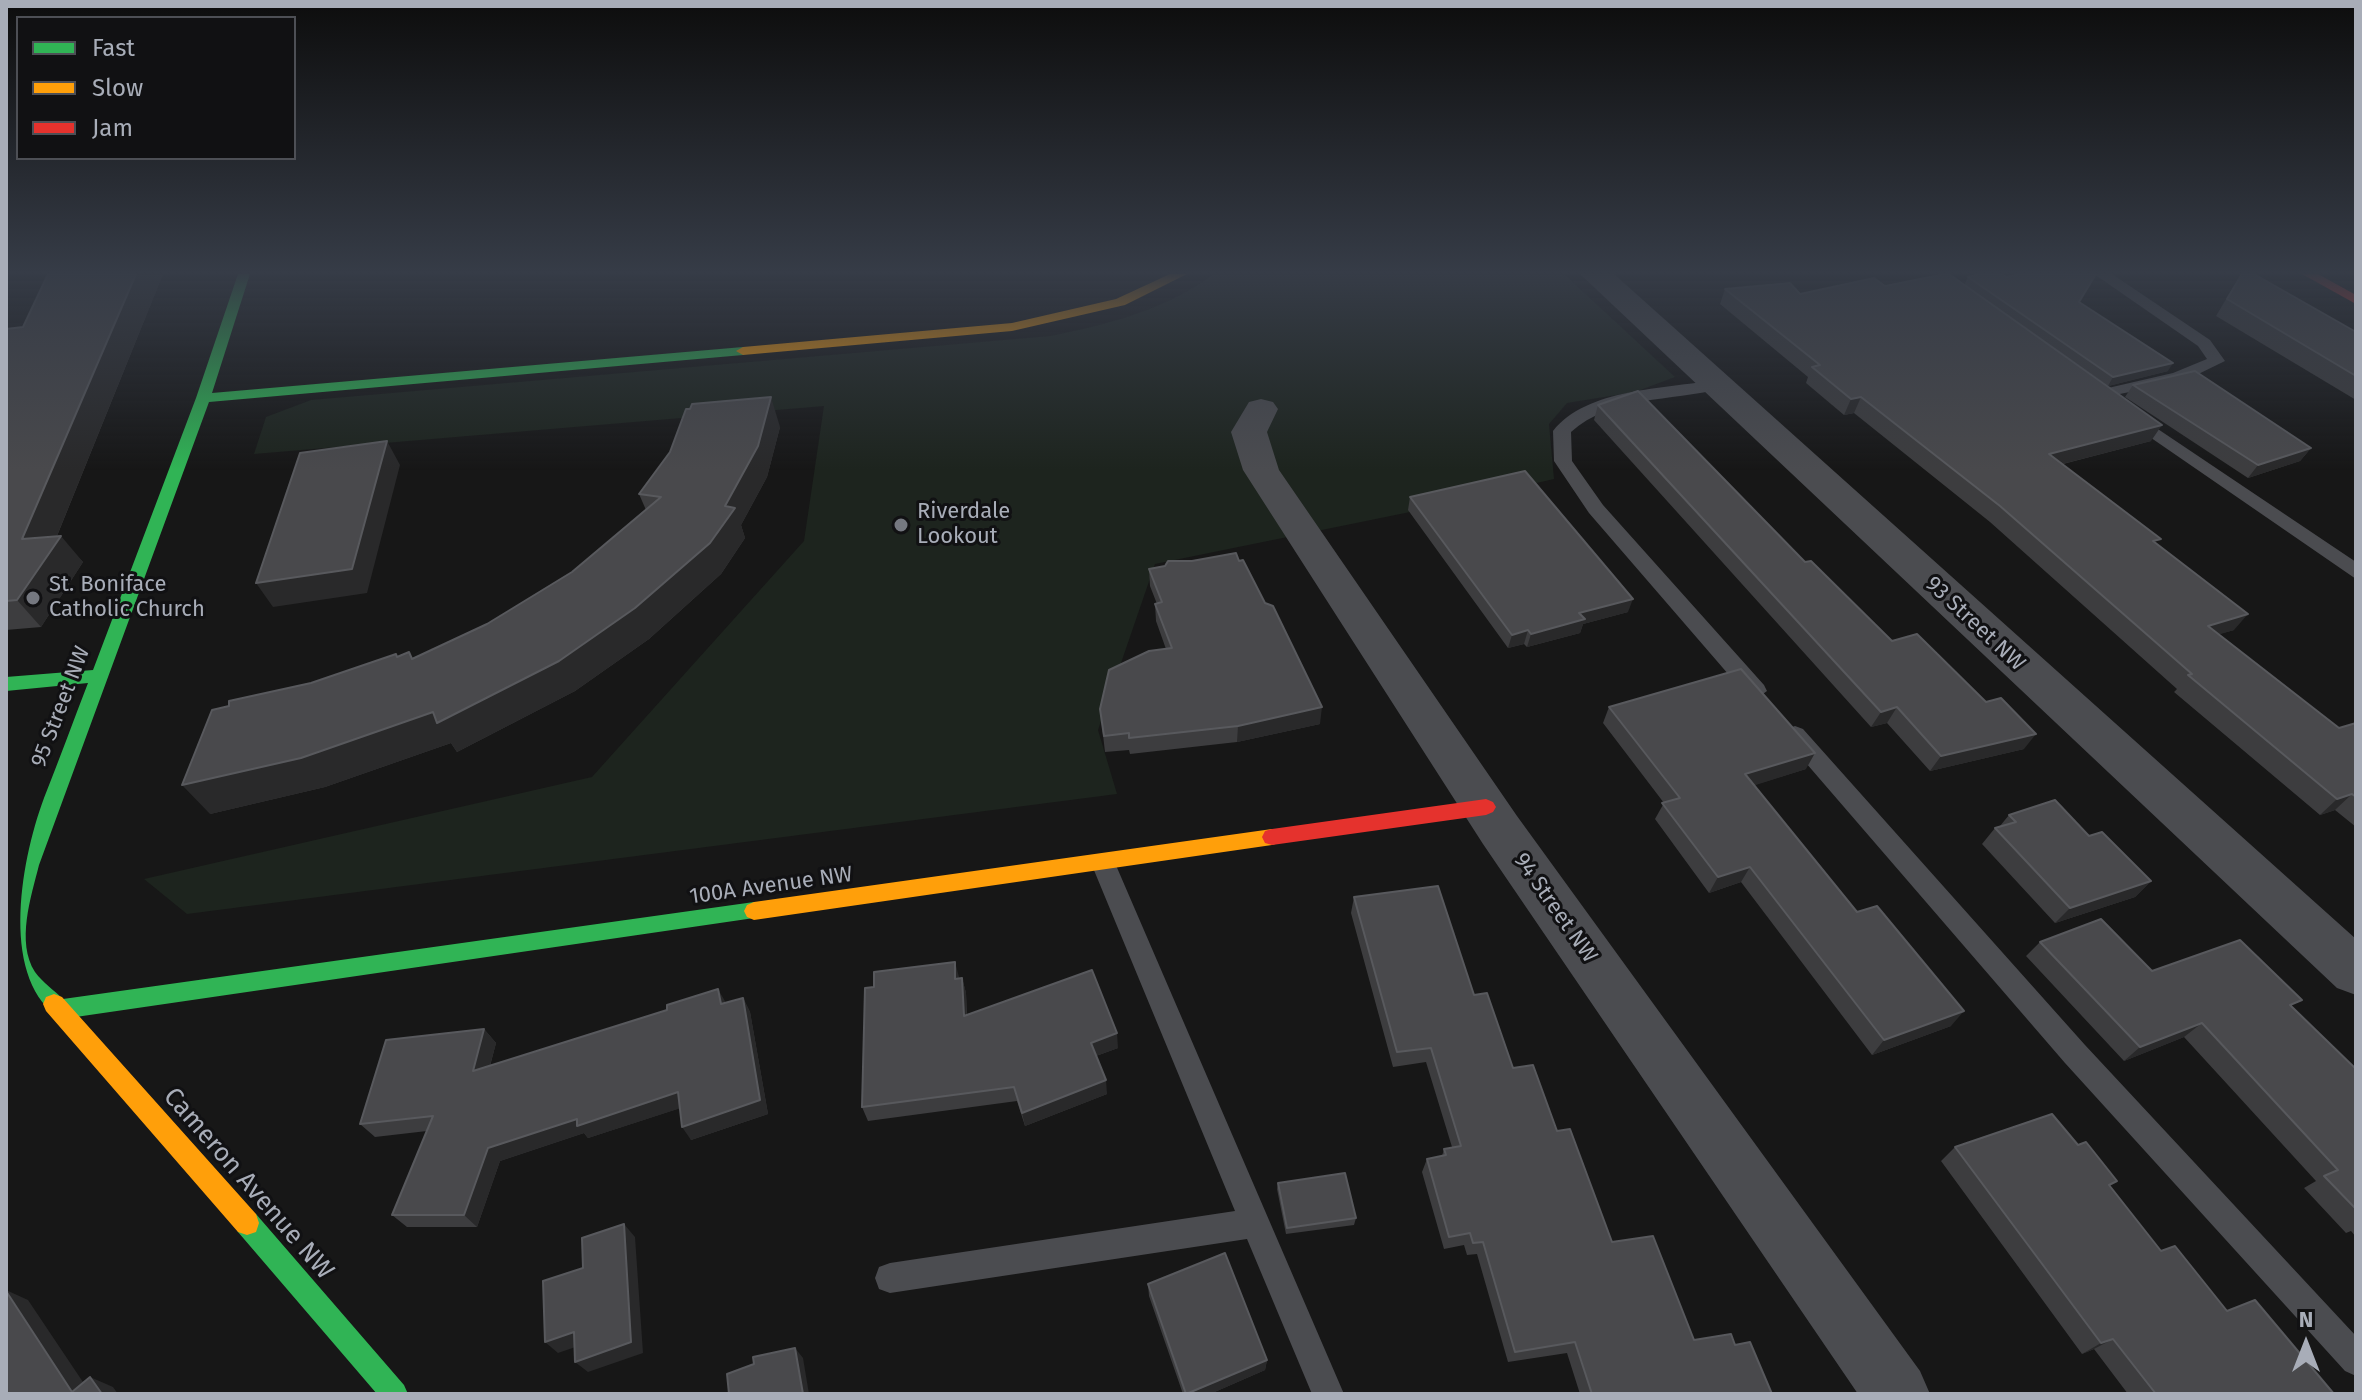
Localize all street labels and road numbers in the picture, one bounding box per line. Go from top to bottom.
street label: 93 Street NW [1920,571,2030,677]
street label: 95 Street NW [26,643,96,771]
street label: 94 Street NW [1508,848,1602,968]
street label: 100A Avenue NW [688,861,854,911]
street label: Cameron Avenue NW [156,1082,340,1286]

